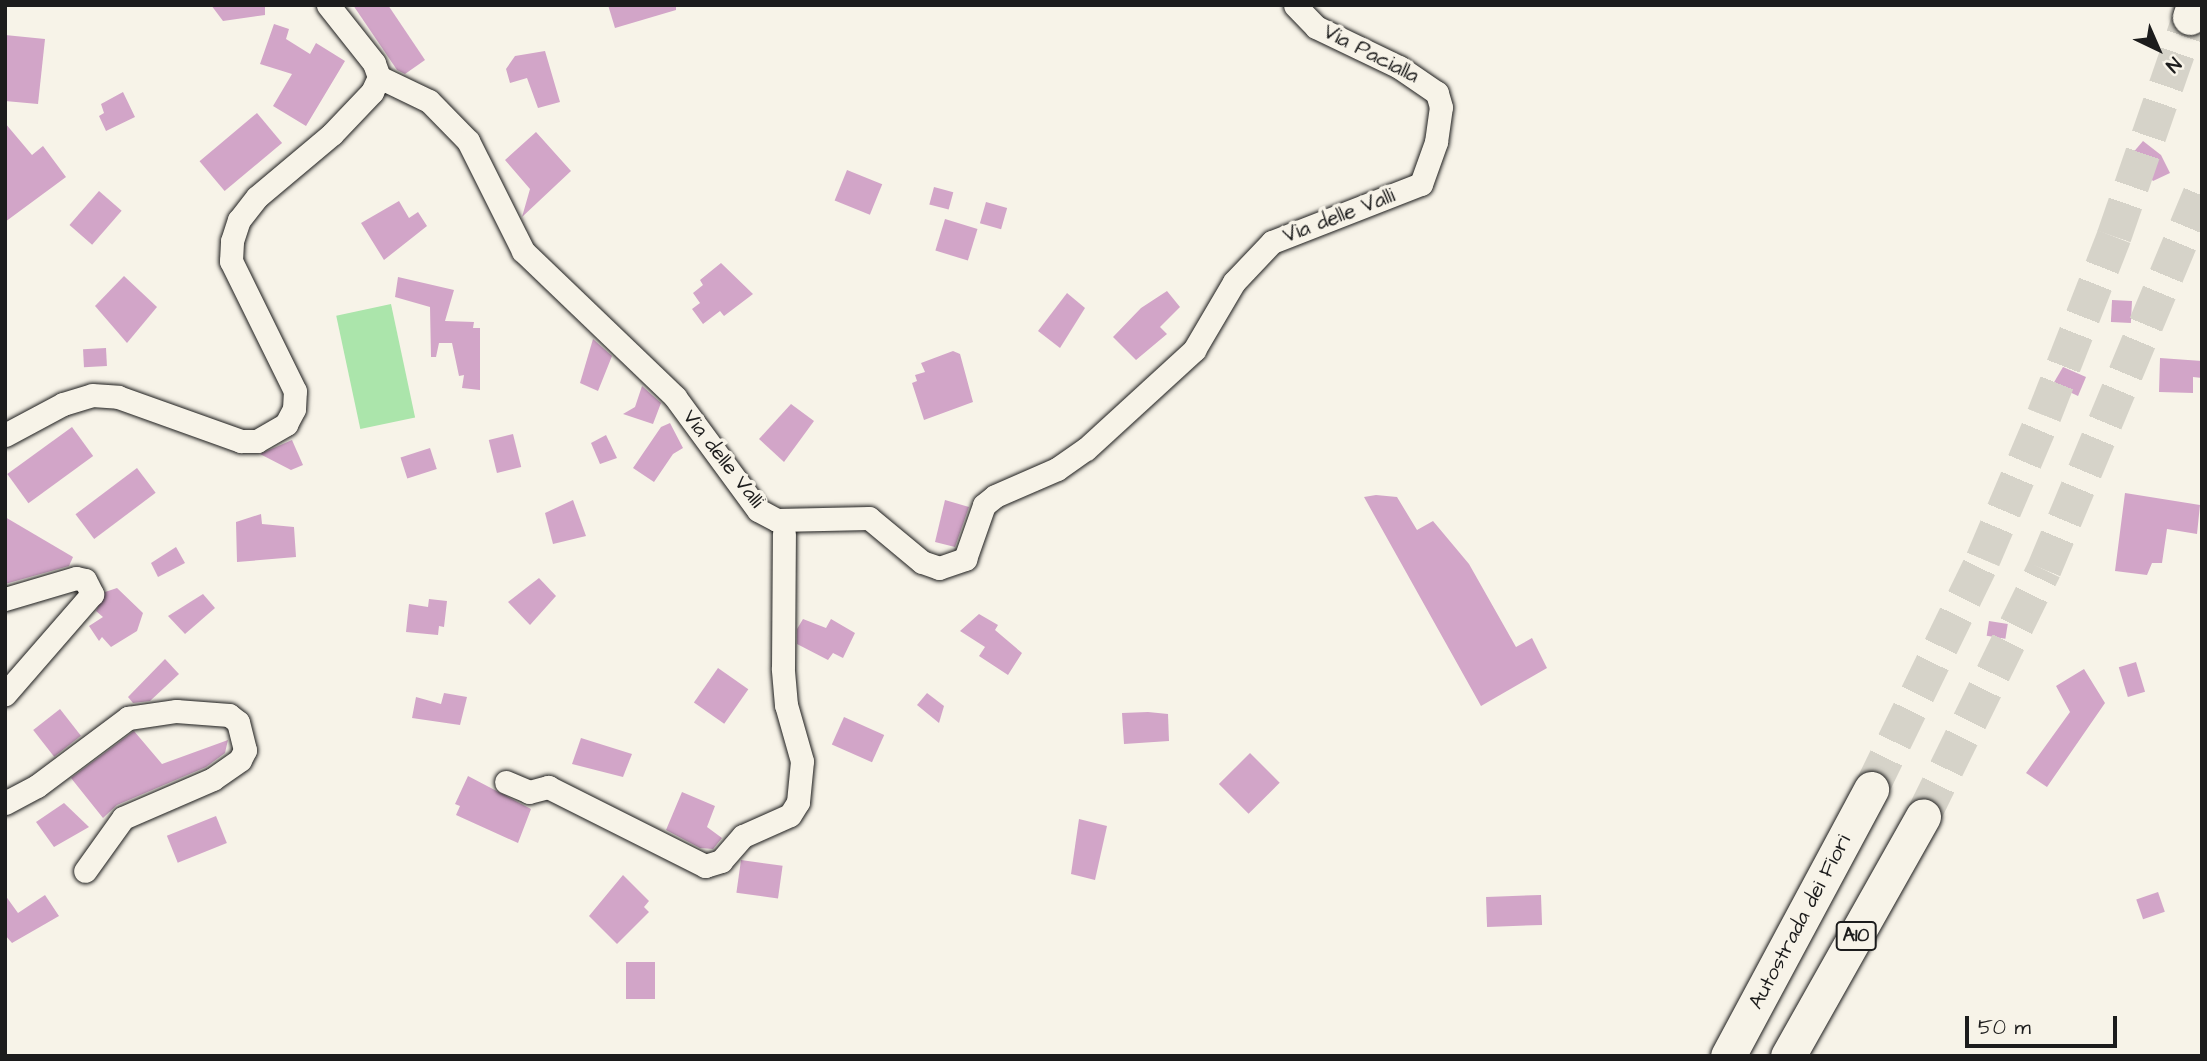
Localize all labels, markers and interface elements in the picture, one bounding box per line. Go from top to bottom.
north arrow [2123,14,2193,84]
street label: Via Pacialla [1319,19,1423,89]
text: N [2159,51,2187,78]
street label: Via delle Valli [1280,183,1398,249]
street label: Via delle Valli [677,405,769,513]
street label: Autostrada dei Fiori [1743,831,1857,1013]
road number: A10 [1835,920,1877,952]
scale bar [1969,1002,2121,1046]
text: 50 m [1978,1013,2031,1042]

